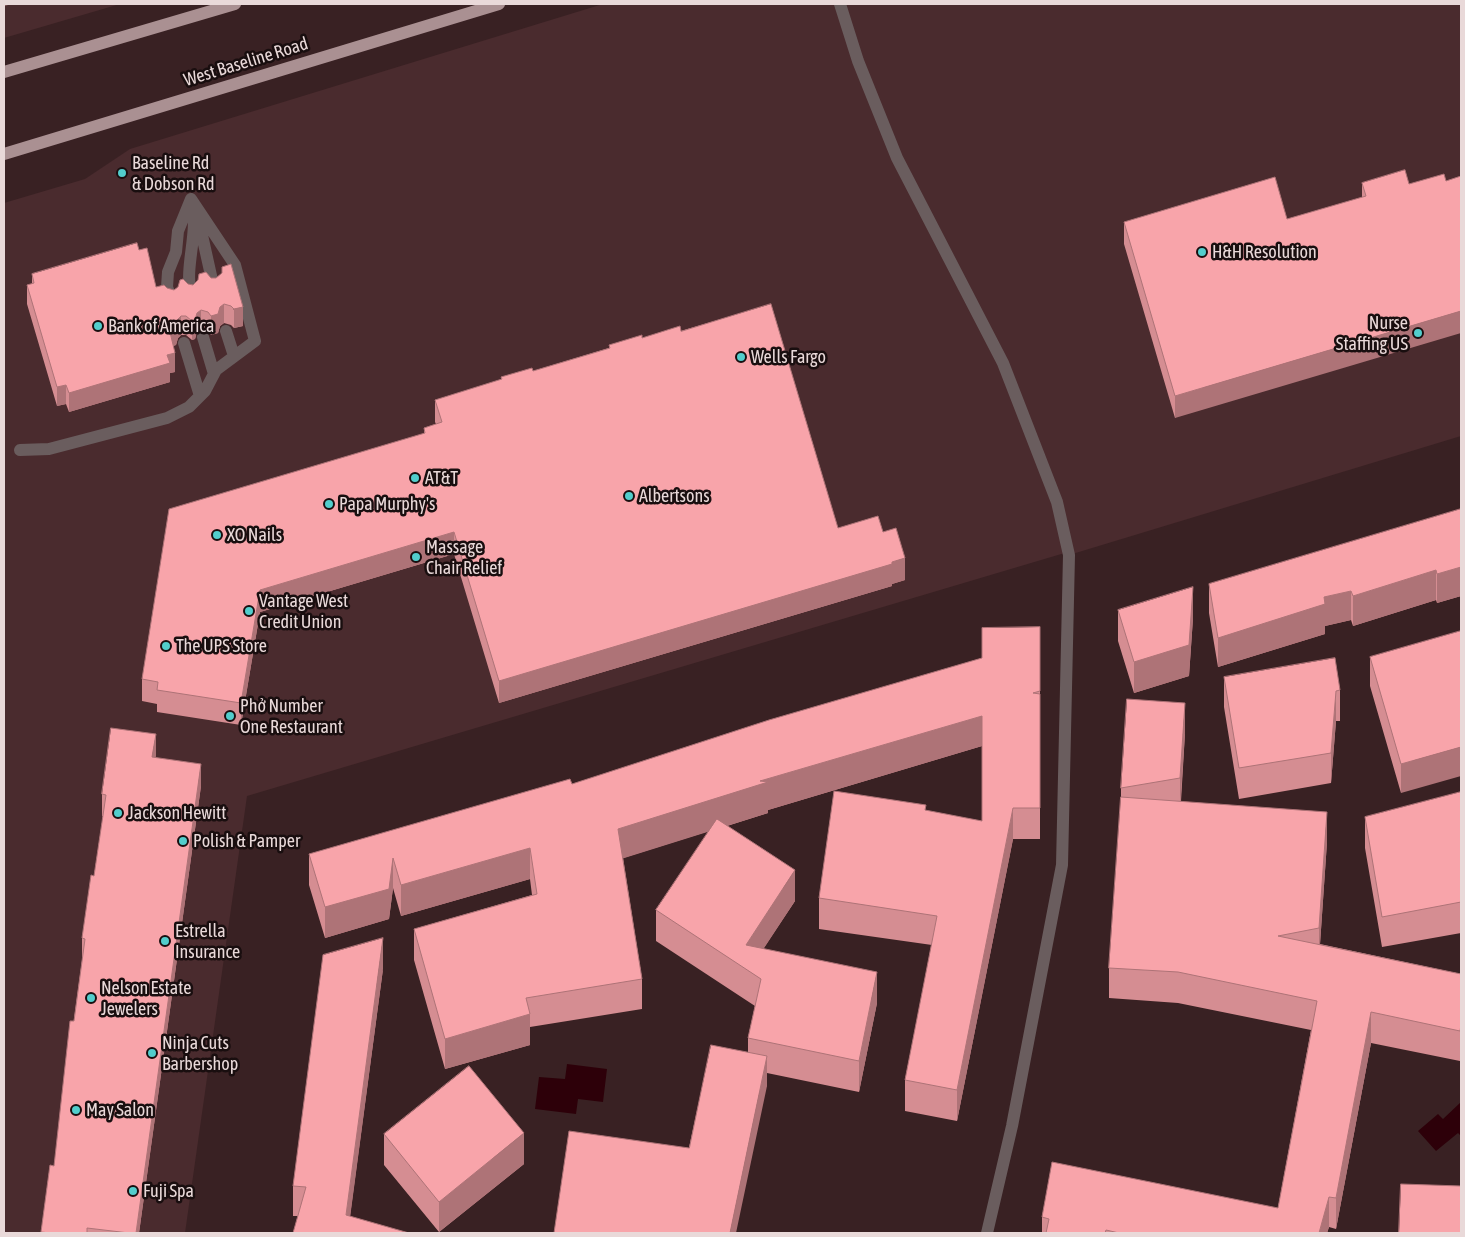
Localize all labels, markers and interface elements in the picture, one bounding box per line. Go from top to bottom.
street label: West Baseline Road [181,33,311,91]
place label: Baseline Rd & Dobson Rd [132,152,214,194]
marker: Baseline Rd & Dobson Rd [116,167,128,179]
place label: H&H Resolution [1212,241,1317,263]
marker: H&H Resolution [1196,246,1208,258]
place label: Nurse Staffing US [1336,312,1408,354]
place label: Bank of America [108,315,214,337]
marker: Bank of America [92,320,104,332]
marker: Nurse Staffing US [1412,327,1424,339]
place label: Wells Fargo [751,346,826,368]
marker: Wells Fargo [735,351,747,363]
place label: AT&T [425,467,458,489]
marker: AT&T [409,472,421,484]
place label: Albertsons [639,485,710,507]
marker: Albertsons [623,490,635,502]
place label: Papa Murphy's [339,493,435,515]
marker: Papa Murphy's [323,498,335,510]
place label: XO Nails [227,524,282,546]
marker: XO Nails [211,529,223,541]
place label: Massage Chair Relief [426,536,502,578]
marker: Massage Chair Relief [410,551,422,563]
place label: Vantage West Credit Union [259,590,348,632]
marker: Vantage West Credit Union [243,605,255,617]
place label: The UPS Store [176,635,267,657]
marker: The UPS Store [160,640,172,652]
place label: Phở Number One Restaurant [240,695,343,738]
marker: Phở Number One Restaurant [224,710,236,722]
place label: Jackson Hewitt [128,802,226,824]
marker: Jackson Hewitt [112,807,124,819]
place label: Polish & Pamper [193,830,300,852]
marker: Polish & Pamper [177,835,189,847]
place label: Estrella Insurance [175,920,240,962]
marker: Estrella Insurance [159,935,171,947]
place label: Nelson Estate Jewelers [101,977,191,1020]
marker: Nelson Estate Jewelers [85,992,97,1004]
place label: Ninja Cuts Barbershop [162,1032,238,1074]
marker: Ninja Cuts Barbershop [146,1047,158,1059]
place label: May Salon [86,1099,154,1121]
marker: May Salon [70,1104,82,1116]
place label: Fuji Spa [143,1180,194,1202]
marker: Fuji Spa [127,1185,139,1197]

